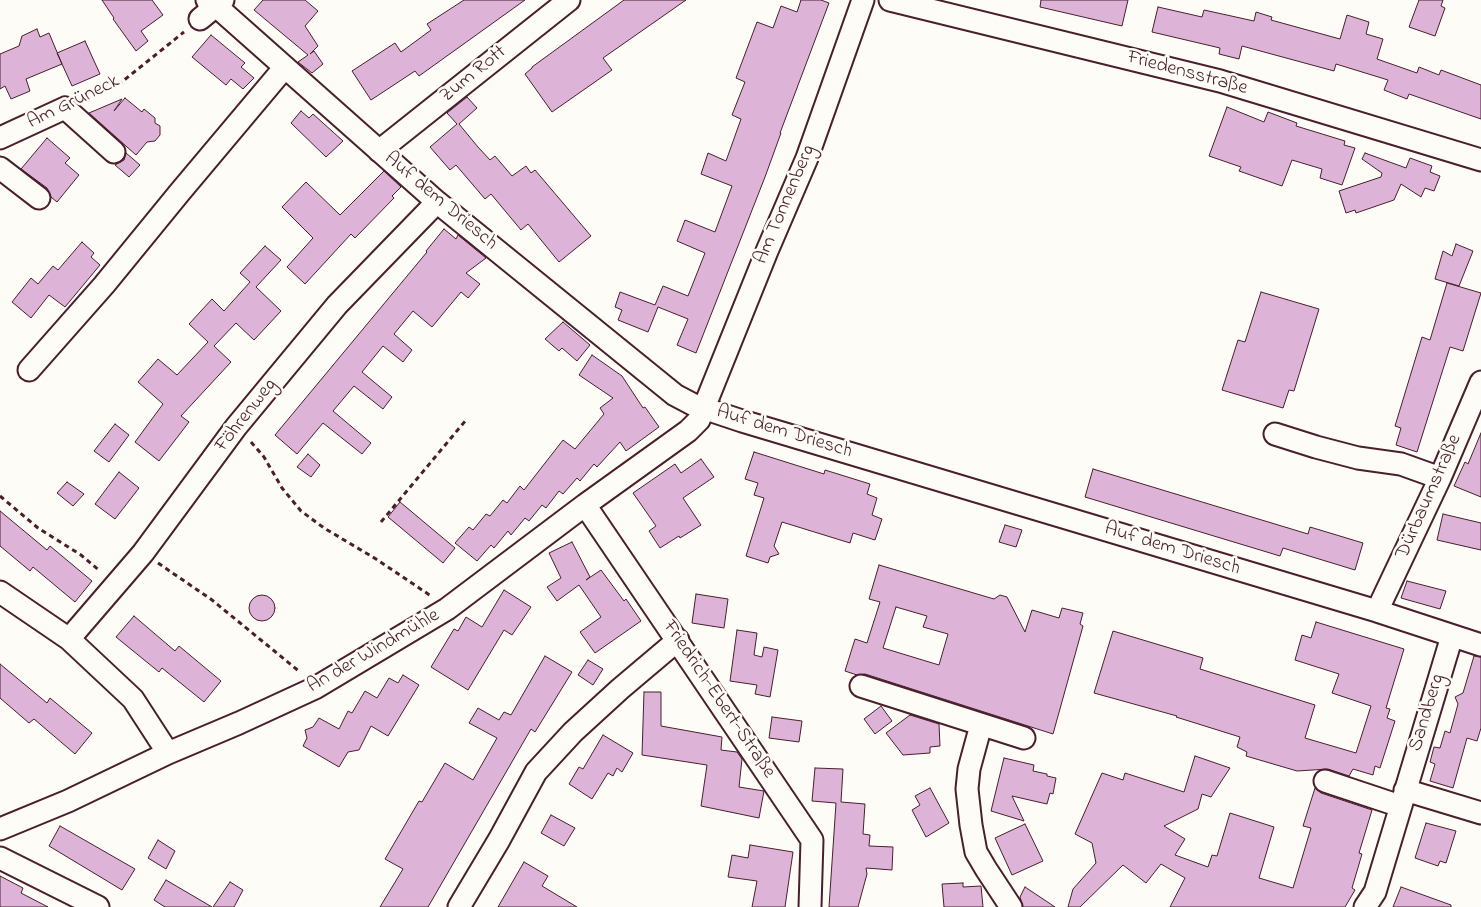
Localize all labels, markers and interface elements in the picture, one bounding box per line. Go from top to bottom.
street label: Zum Rott [436,41,512,109]
street label: Friedensstraße [1124,46,1250,102]
street label: Am Grüneck [24,70,124,136]
street label: Am Tonnenberg [750,142,822,268]
street label: Auf dem Driesch [378,148,502,256]
street label: Föhrenweg [211,375,283,457]
street label: Auf dem Driesch [713,401,855,465]
street label: Dürbaumstraße [1392,431,1468,563]
street label: Auf dem Driesch [1101,518,1243,582]
street label: An der Windmühle [304,604,444,700]
street label: Friedrich-Ebert-Straße [656,617,780,783]
street label: Sandberg [1405,671,1451,755]

